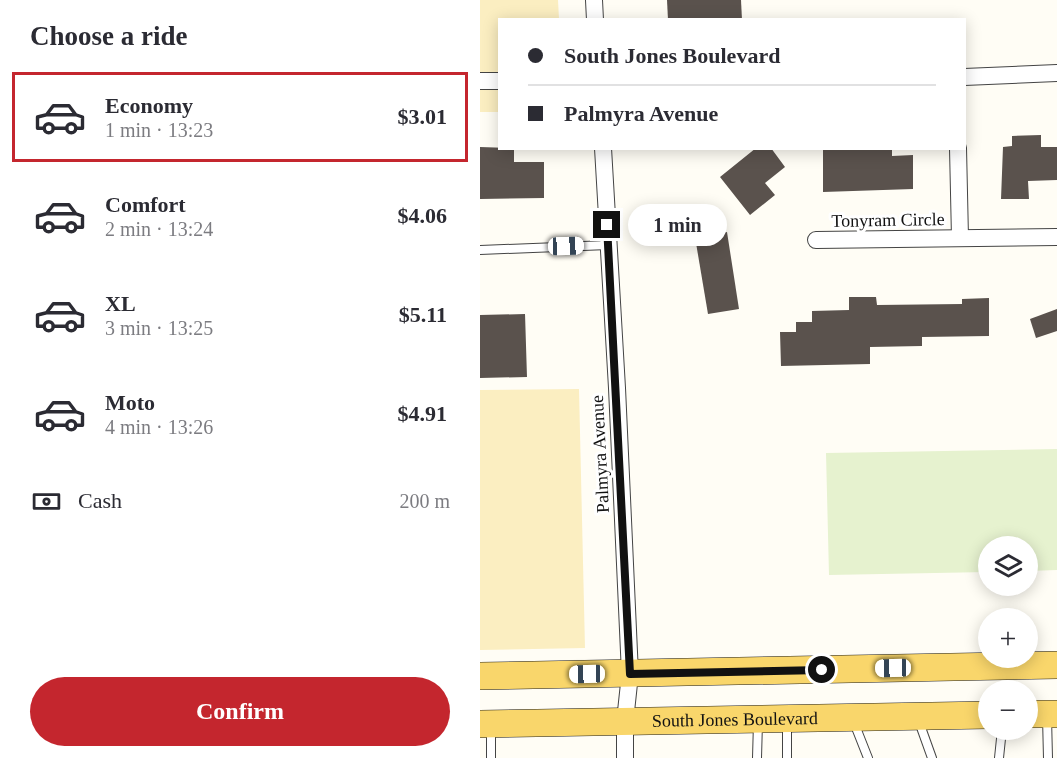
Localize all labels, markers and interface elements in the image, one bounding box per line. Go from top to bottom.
text: Choose a ride [30,21,188,51]
text: South Jones Boulevard [564,43,780,68]
icon: car [33,90,87,144]
text: Economy [105,93,193,118]
text: Palmyra Avenue [564,101,718,126]
text: $3.01 [398,104,447,129]
text: 1 min · 13:23 [105,119,213,141]
icon: car [33,189,87,243]
text: Comfort [105,192,186,217]
text: $4.06 [398,203,447,228]
callout: 1 min [628,204,727,246]
street label: Tonyram Circle [831,209,945,231]
route end [593,211,620,238]
text: 1 min [653,214,702,236]
text: 2 min · 13:24 [105,218,213,240]
car [548,236,584,256]
icon: car [33,288,87,342]
text: XL [105,291,136,316]
text: $5.11 [399,302,447,327]
text: 3 min · 13:25 [105,317,213,339]
icon: car [33,387,87,441]
text: Moto [105,390,155,415]
street label: Palmyra Avenue [587,394,613,514]
text: $4.91 [398,401,447,426]
text: 4 min · 13:26 [105,416,213,438]
icon: cash [30,485,63,518]
text: Cash [78,488,122,513]
text: 200 m [399,490,450,512]
map controls [978,536,1038,740]
button: layers [978,536,1038,596]
button: + [978,608,1038,668]
route start [808,656,835,683]
car [875,659,911,677]
car [569,665,605,683]
button: Confirm [30,677,450,746]
button: − [978,680,1038,740]
street label: South Jones Boulevard [652,708,818,731]

